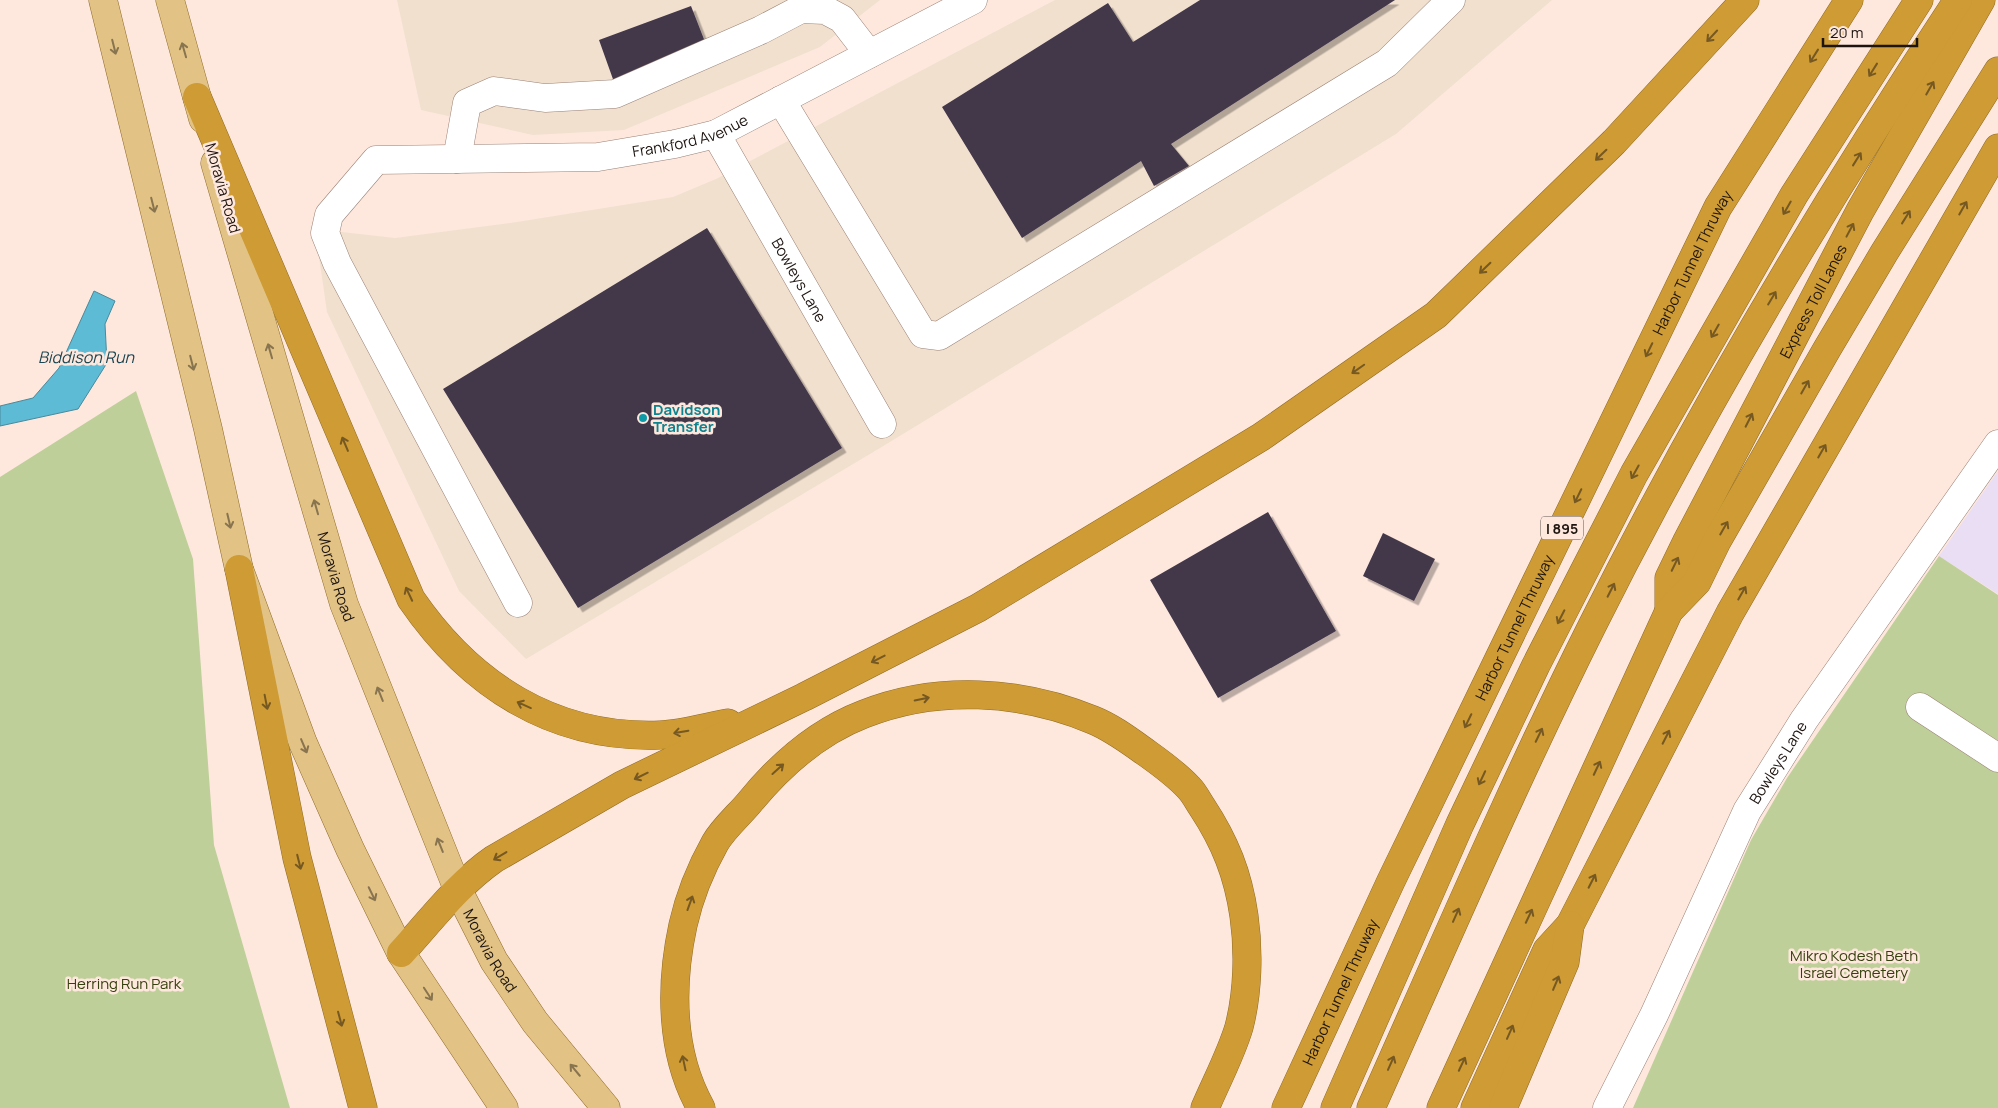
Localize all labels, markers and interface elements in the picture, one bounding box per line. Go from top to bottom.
scale bar [1823,15,1917,47]
text: 20 m [1830,22,1863,43]
one-way arrow [1706,29,1718,42]
one-way arrow [110,39,119,55]
one-way arrow [179,43,188,59]
one-way arrow [1808,49,1819,63]
one-way arrow [1867,63,1878,77]
one-way arrow [1925,81,1935,96]
street label: Frankford Avenue [631,109,752,162]
street label: Moravia Road [200,141,246,235]
one-way arrow [1596,148,1608,160]
one-way arrow [1852,153,1862,167]
street label: Harbor Tunnel Thruway [1647,186,1737,338]
one-way arrow [149,197,158,213]
one-way arrow [1781,200,1791,214]
one-way arrow [1958,201,1968,216]
one-way arrow [1901,211,1911,225]
one-way arrow [1846,223,1856,237]
street label: Bowleys Lane [767,234,832,326]
street label: Express Toll Lanes [1774,240,1851,362]
one-way arrow [1479,262,1491,274]
one-way arrow [1768,292,1778,306]
one-way arrow [1710,323,1720,337]
one-way arrow [1644,342,1653,357]
one-way arrow [265,344,275,360]
water label: Biddison Run [38,346,134,368]
one-way arrow [188,354,197,370]
one-way arrow [1352,364,1366,374]
one-way arrow [1800,380,1810,395]
place label: Davidson Transfer [653,399,720,437]
marker: Davidson Transfer [637,412,649,424]
one-way arrow [1745,413,1755,427]
one-way arrow [340,437,349,452]
one-way arrow [1818,445,1828,459]
one-way arrow [1630,465,1640,479]
one-way arrow [1573,488,1582,503]
one-way arrow [311,500,320,516]
one-way arrow [225,513,234,529]
road number: I 895 [1541,516,1583,540]
one-way arrow [1720,522,1730,536]
street label: Moravia Road [313,529,360,624]
street label: Harbor Tunnel Thruway [1470,551,1558,704]
one-way arrow [1671,557,1680,572]
one-way arrow [1607,583,1616,598]
one-way arrow [1737,586,1747,600]
one-way arrow [404,587,413,602]
one-way arrow [1556,609,1566,624]
one-way arrow [871,655,886,664]
one-way arrow [375,687,384,702]
one-way arrow [262,694,271,710]
one-way arrow [913,694,929,703]
one-way arrow [517,700,532,709]
one-way arrow [1463,713,1473,728]
street label: Bowleys Lane [1744,717,1812,808]
one-way arrow [674,727,690,737]
one-way arrow [1534,728,1544,743]
one-way arrow [1661,729,1671,744]
one-way arrow [300,738,310,753]
one-way arrow [1592,761,1602,776]
one-way arrow [772,763,785,775]
one-way arrow [1476,770,1486,785]
one-way arrow [634,772,649,781]
one-way arrow [435,838,444,853]
one-way arrow [493,851,507,861]
one-way arrow [294,853,304,869]
one-way arrow [1588,874,1597,889]
one-way arrow [368,886,377,901]
one-way arrow [686,896,695,911]
street label: Moravia Road [459,905,522,996]
one-way arrow [1452,908,1461,923]
one-way arrow [1525,909,1534,924]
street label: Harbor Tunnel Thruway [1297,915,1383,1069]
park label: Mikro Kodesh Beth Israel Cemetery [1790,945,1918,983]
park label: Herring Run Park [67,973,182,994]
one-way arrow [1553,975,1562,990]
one-way arrow [422,987,433,1001]
one-way arrow [335,1010,345,1026]
one-way arrow [1506,1025,1515,1040]
one-way arrow [679,1055,688,1071]
one-way arrow [1386,1056,1396,1071]
one-way arrow [1457,1057,1467,1072]
one-way arrow [569,1064,580,1077]

